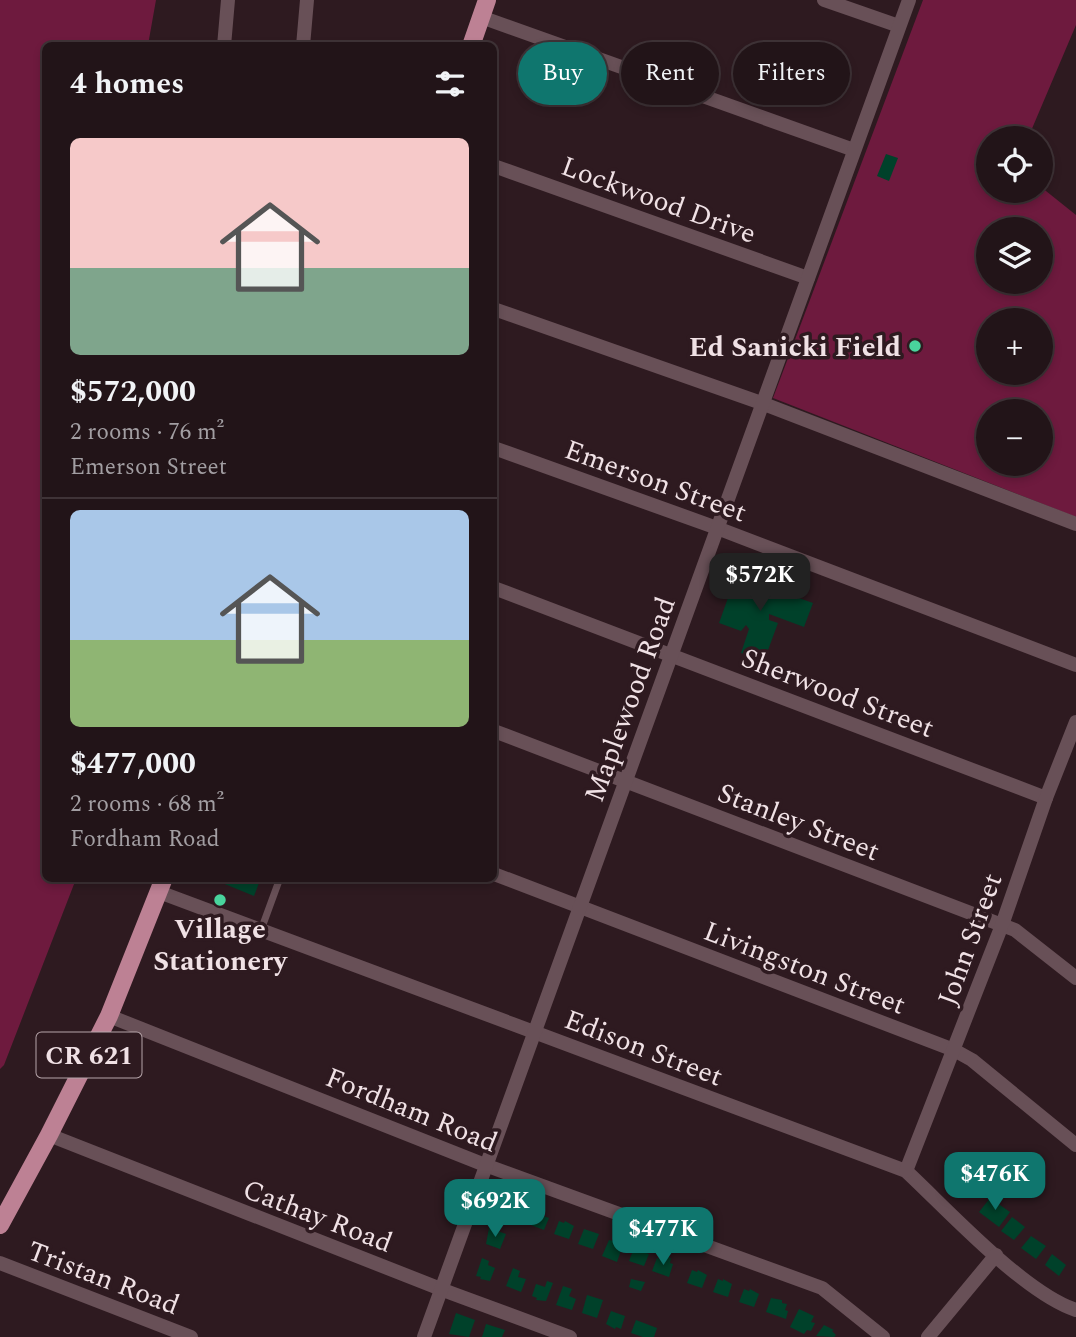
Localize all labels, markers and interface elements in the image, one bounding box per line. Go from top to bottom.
chip: Buy [518,42,607,105]
chip: Rent [621,42,719,105]
chip: Filters [733,42,850,105]
text: 4 homes [70,61,184,107]
icon: filters [431,65,469,103]
map controls [976,126,1053,476]
button: locate [976,126,1053,203]
street label: Lockwood Drive [555,145,762,256]
icon: home [207,184,333,310]
button: layers [976,217,1053,294]
button: + [976,308,1053,385]
place label: Ed Sanicki Field [689,326,901,369]
marker: Ed Sanicki Field [907,338,923,354]
text: $572,000 [70,369,196,415]
button: − [976,399,1053,476]
text: 2 rooms · 76 m² [70,415,224,450]
street label: Emerson Street [558,429,753,534]
text: Emerson Street [70,450,227,485]
pin: $572K [711,554,809,613]
icon: home [207,556,333,682]
text: $572K [725,558,795,593]
street label: Maplewood Road [573,591,687,808]
street label: Sherwood Street [735,637,940,750]
text: $477,000 [70,741,196,787]
street label: Stanley Street [711,772,886,873]
text: 2 rooms · 68 m² [70,787,224,822]
text: Fordham Road [70,822,220,857]
street label: John Street [927,867,1014,1012]
marker: Village Stationery [212,892,228,908]
place label: Village Stationery [153,908,288,983]
street label: Livingston Street [697,910,912,1027]
street label: Edison Street [558,998,729,1098]
road number: CR 621 [36,1032,142,1078]
street label: Fordham Road [319,1056,504,1164]
pin: $476K [946,1152,1044,1212]
text: $476K [960,1157,1030,1192]
street label: Cathay Road [236,1168,399,1265]
pin: $692K [446,1180,544,1239]
text: $692K [460,1184,530,1219]
pin: $477K [614,1208,712,1267]
text: $477K [628,1212,698,1247]
street label: Tristan Road [21,1230,186,1327]

